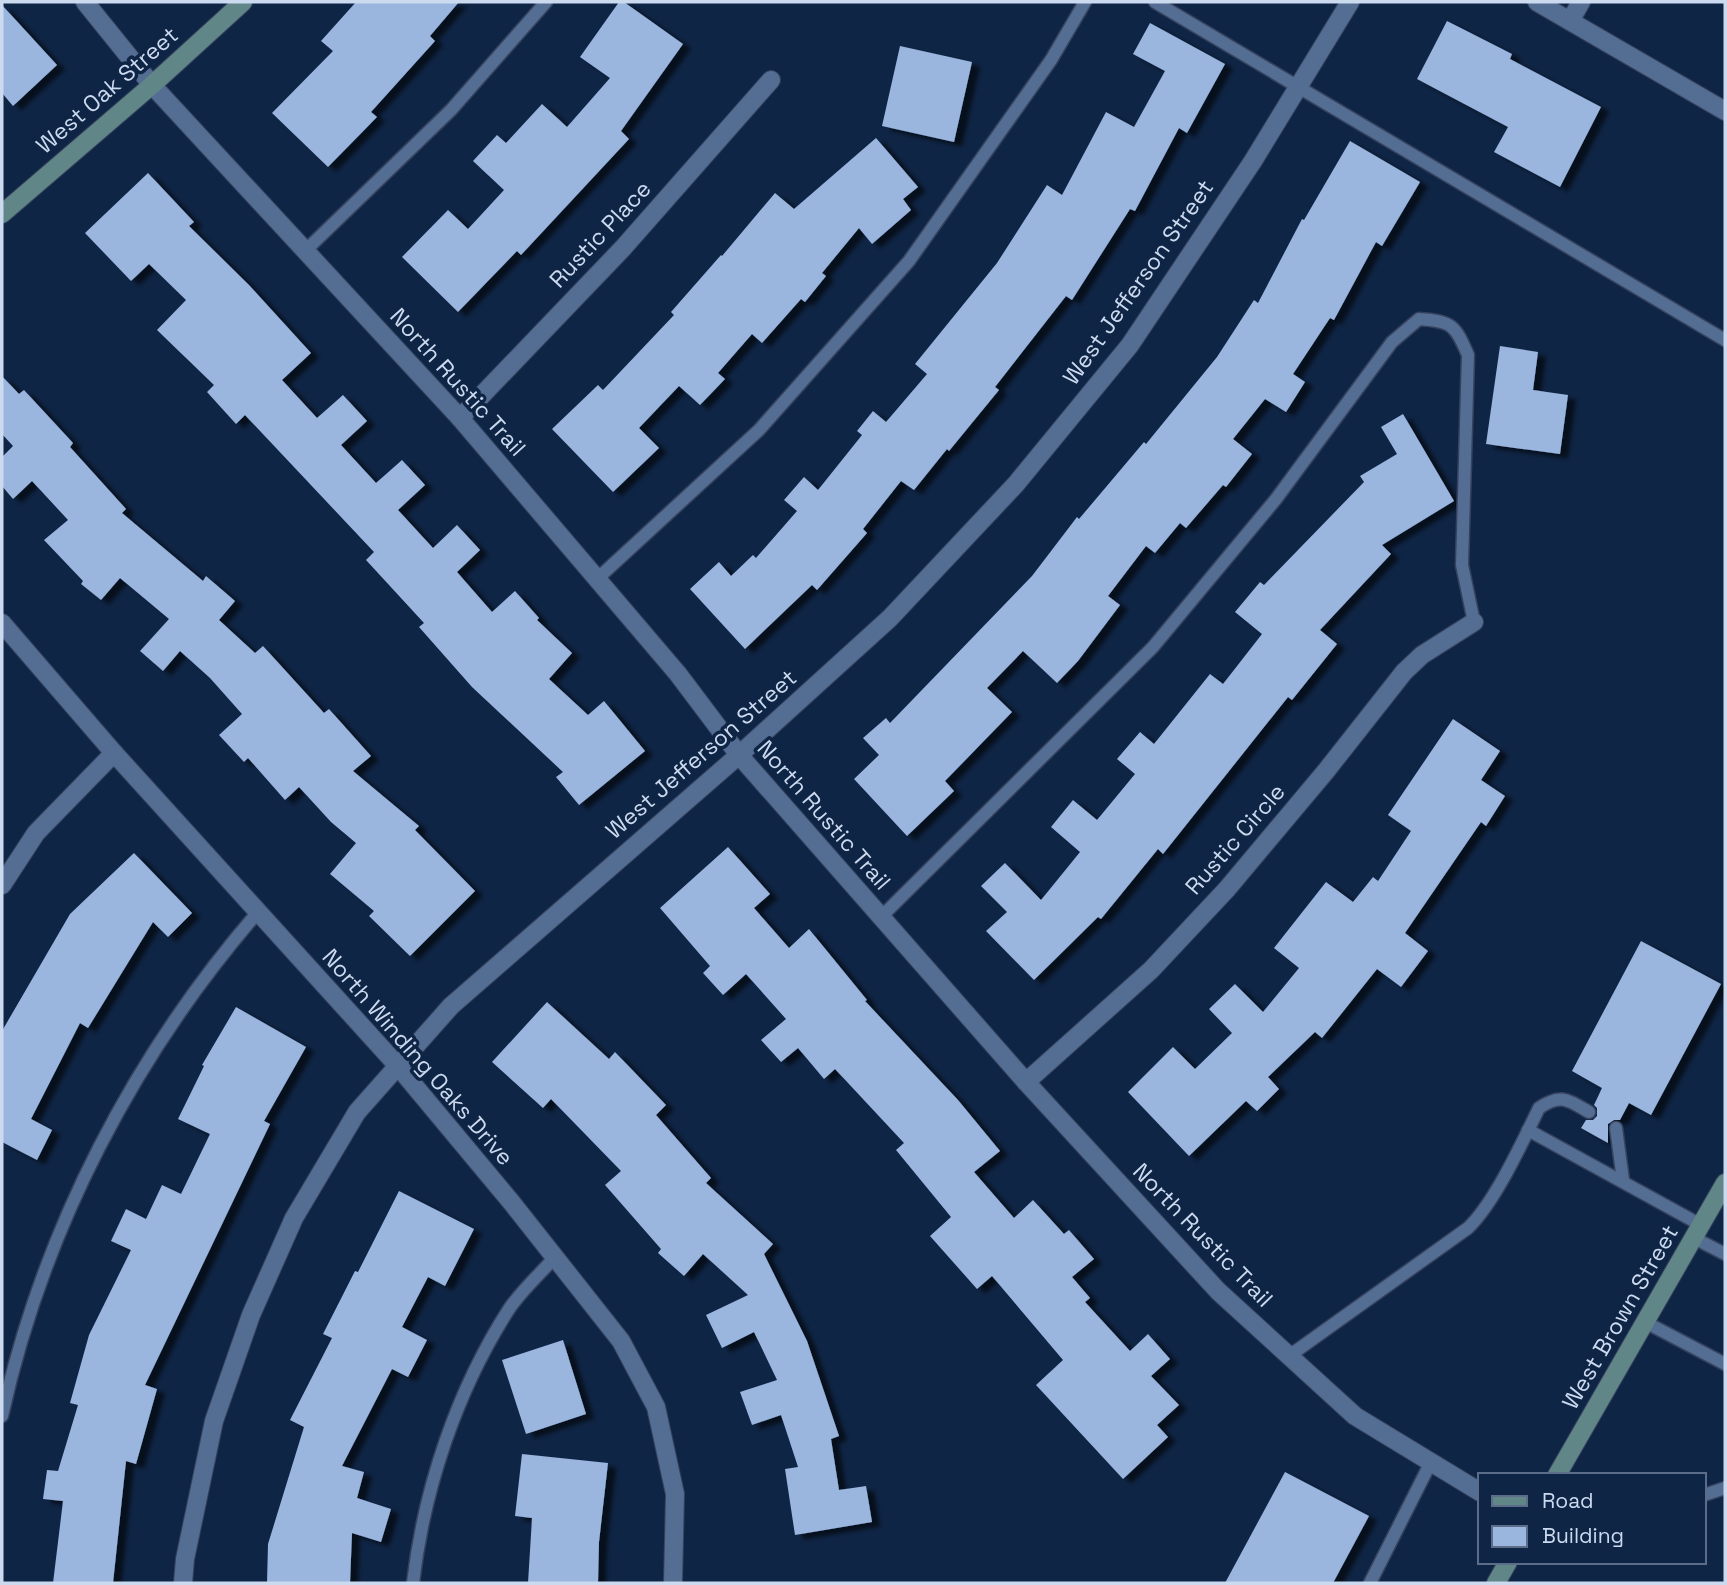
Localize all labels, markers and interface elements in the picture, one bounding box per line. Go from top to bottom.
street label: West Oak Street [30,20,184,160]
street label: Rustic Place [543,174,657,294]
street label: West Jefferson Street [1056,174,1220,390]
street label: North Rustic Trail [384,302,532,462]
street label: West Jefferson Street [599,663,803,845]
street label: North Rustic Trail [751,734,897,896]
street label: Rustic Circle [1178,777,1292,901]
street label: North Winding Oaks Drive [316,942,520,1172]
street label: North Rustic Trail [1127,1157,1279,1313]
street label: West Brown Street [1555,1219,1685,1415]
legend [1478,1473,1706,1564]
text: Road [1542,1487,1594,1514]
text: Building [1542,1522,1624,1549]

